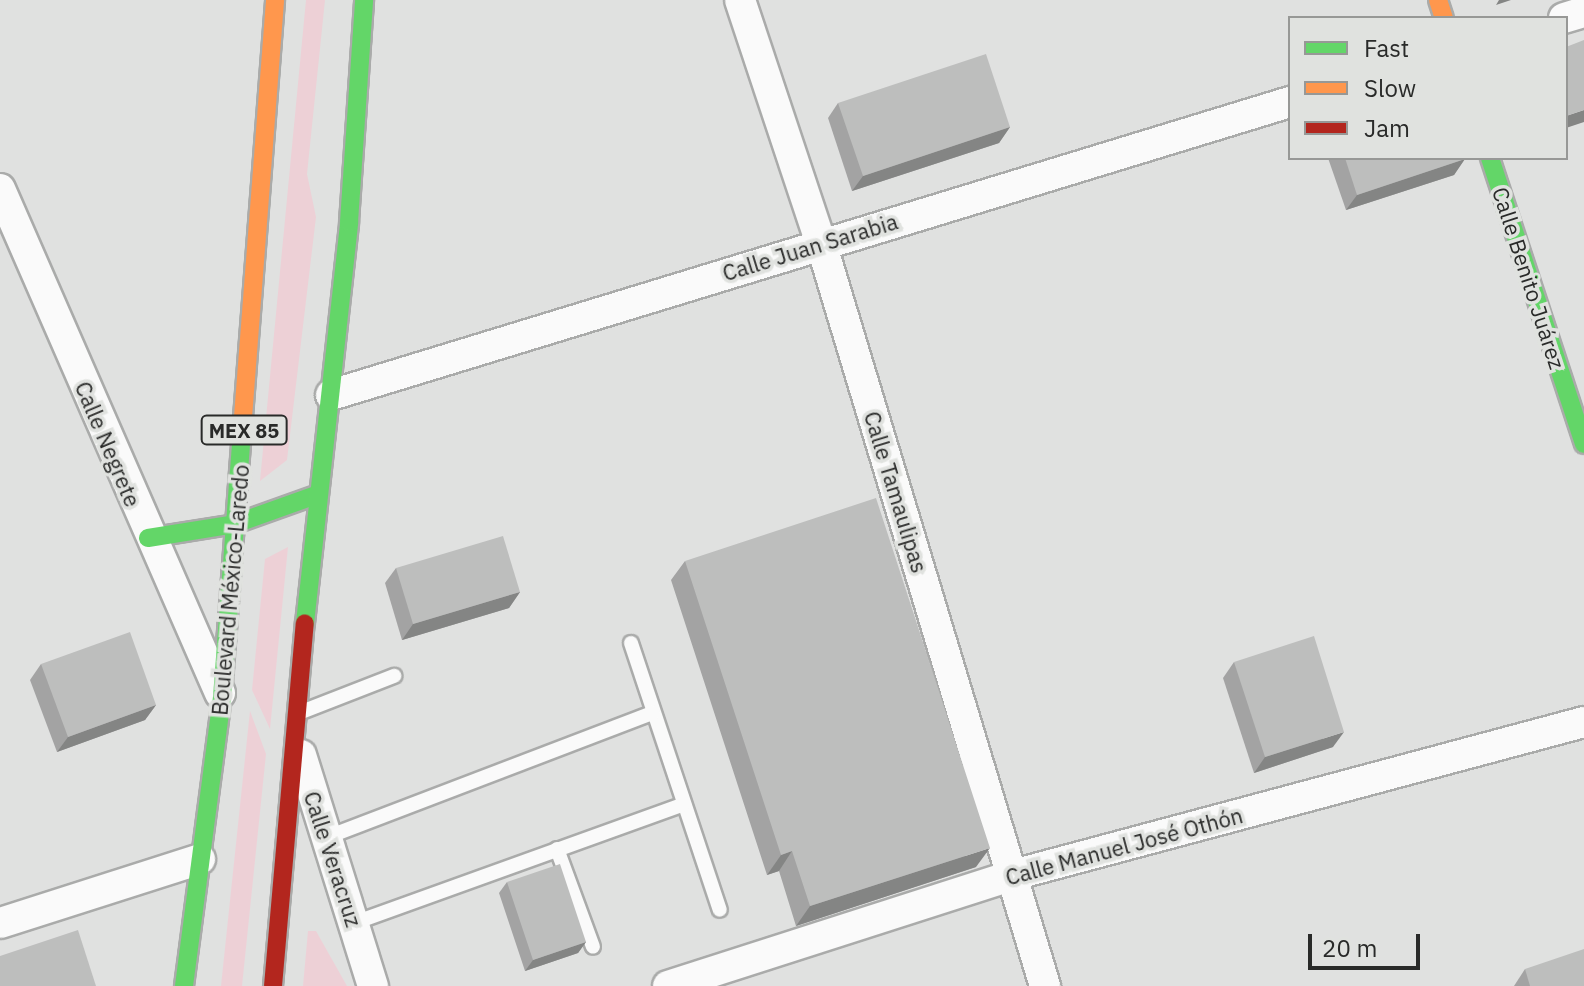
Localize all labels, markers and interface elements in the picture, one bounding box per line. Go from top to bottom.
legend [1288,16,1568,160]
text: Fast [1364,32,1409,64]
text: Slow [1364,72,1416,104]
text: Jam [1364,112,1410,144]
street label: Calle Benito Juárez [1487,184,1571,372]
street label: Calle Juan Sarabia [719,208,901,286]
street label: Calle Negrete [70,377,146,511]
street label: Calle Tamaulipas [859,408,933,576]
road number: MEX 85 [200,414,288,446]
street label: Boulevard México-Laredo [206,463,254,717]
street label: Calle Veracruz [299,788,367,930]
street label: Calle Manuel José Othón [1002,802,1246,890]
scale bar [1312,918,1424,968]
text: 20 m [1322,932,1377,964]

